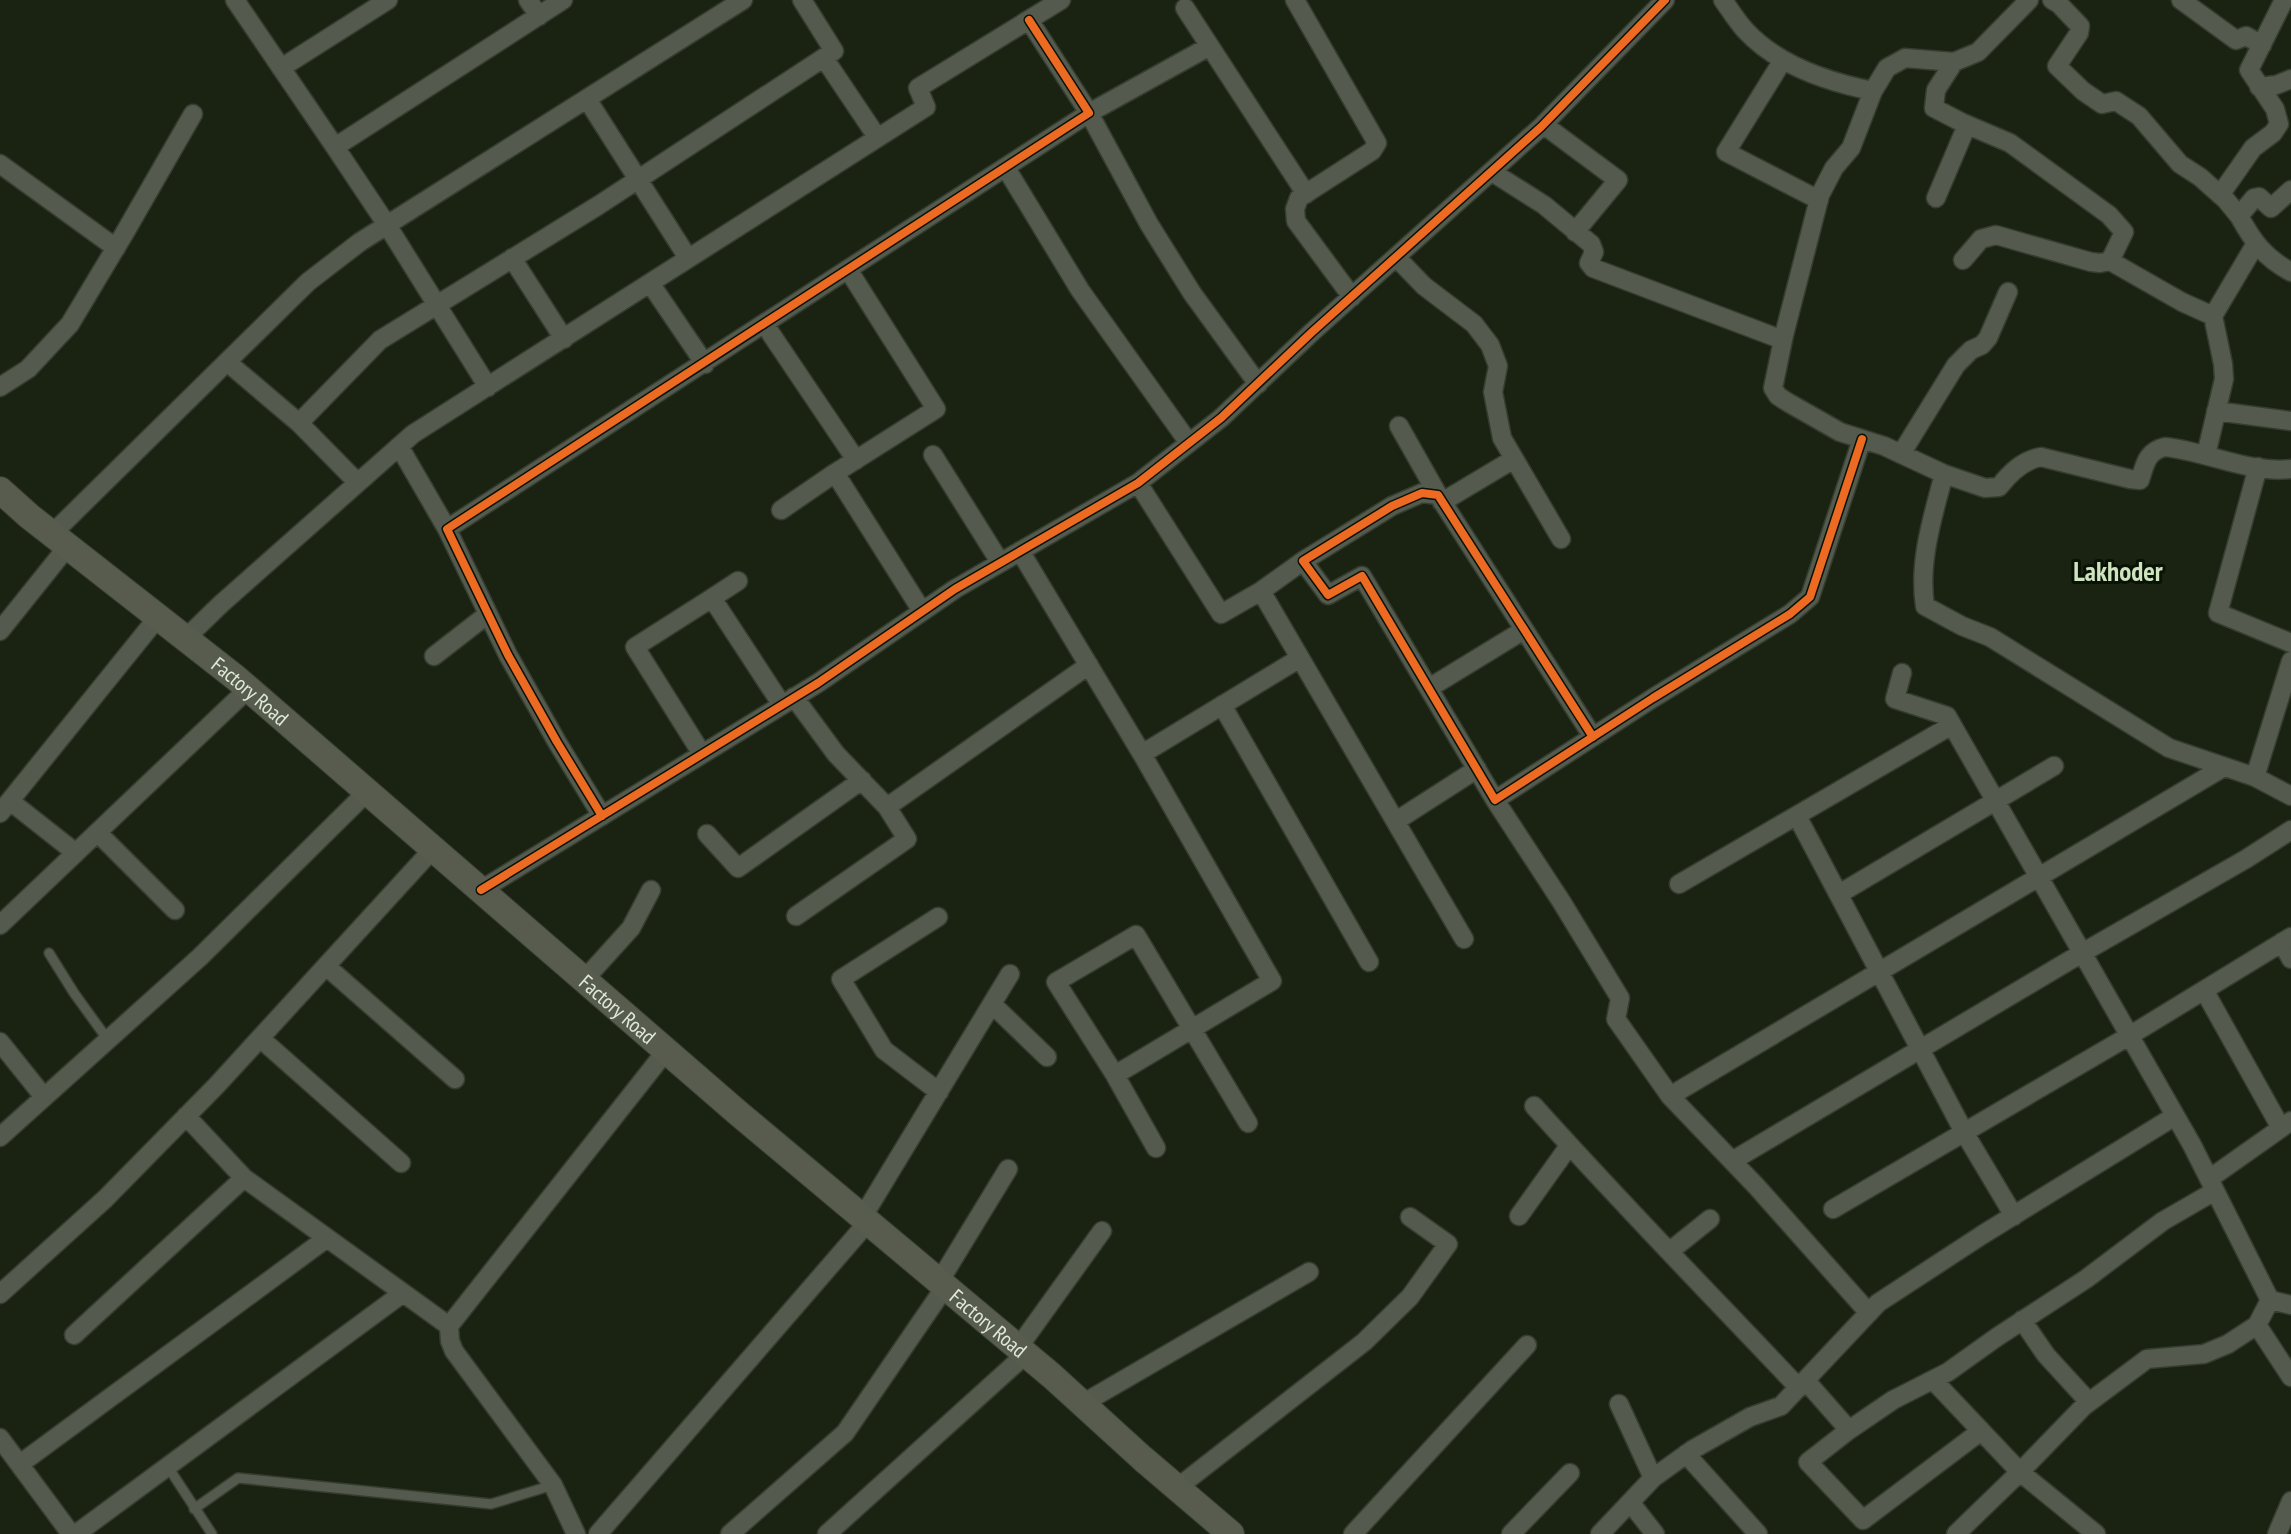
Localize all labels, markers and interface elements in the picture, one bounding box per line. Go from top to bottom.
district label: Lakhoder [2073,554,2163,588]
street label: Factory Road [206,651,294,731]
street label: Factory Road [574,968,662,1049]
street label: Factory Road [944,1283,1033,1363]

